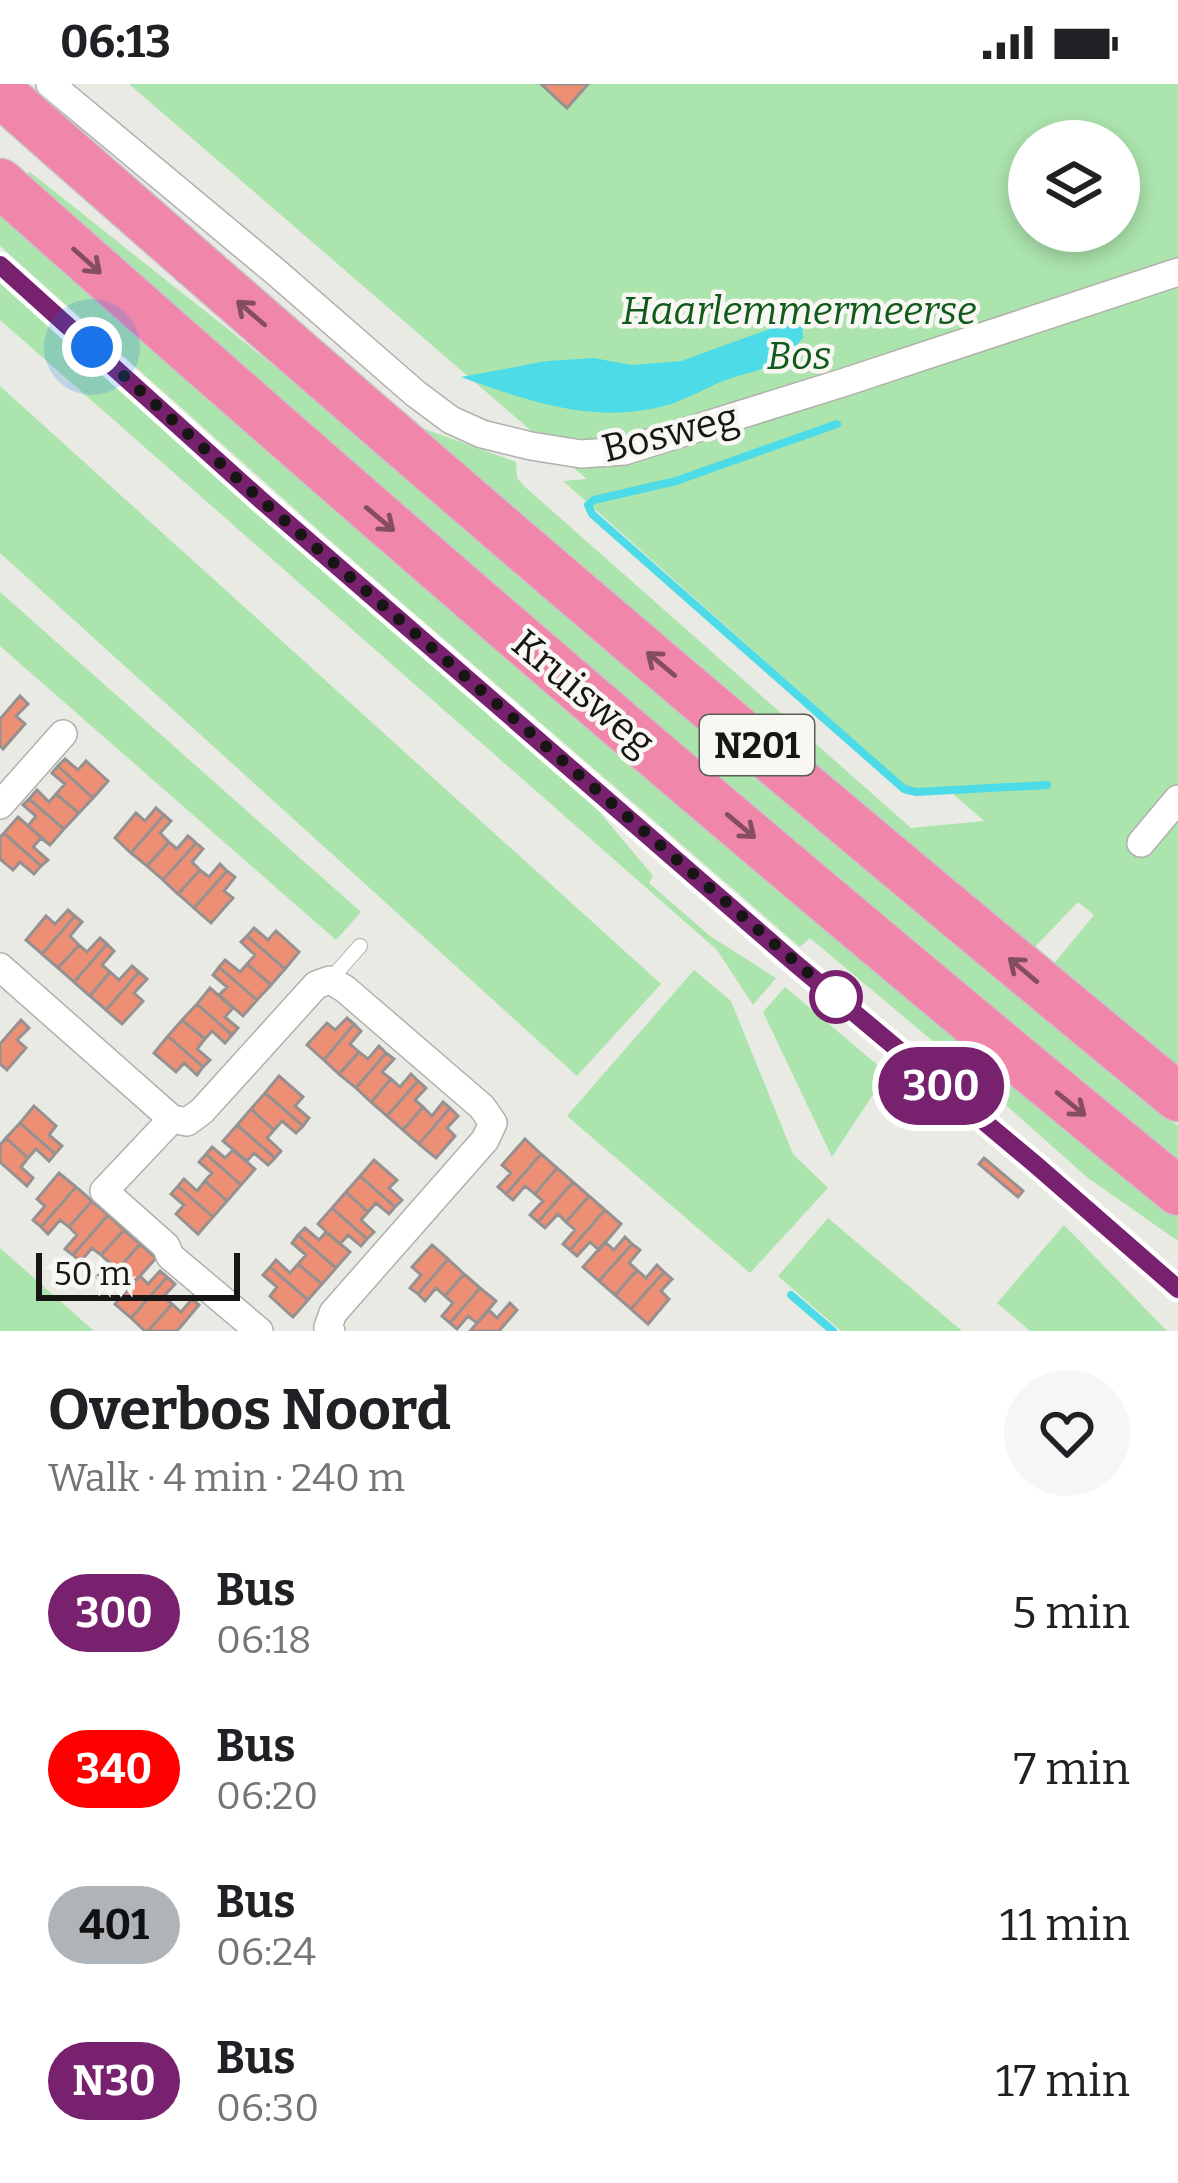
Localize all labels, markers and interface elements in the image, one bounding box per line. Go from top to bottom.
text: 06:13 [60,15,171,69]
map controls [1008,120,1140,252]
button: layers [1008,120,1140,252]
one-way arrow [72,247,102,274]
park label: Haarlemmermeerse Bos [621,288,977,379]
one-way arrow [236,300,266,327]
your location [62,317,122,377]
street label: Bosweg [597,394,743,472]
one-way arrow [364,504,395,532]
street label: Kruisweg [503,620,664,765]
one-way arrow [646,650,677,678]
road number: N201 [700,715,814,775]
one-way arrow [725,811,756,839]
one-way arrow [1008,956,1039,984]
unlabelled marker [811,972,861,1022]
line badge: 300 [872,1047,1010,1125]
text: 300 [902,1061,980,1111]
one-way arrow [1055,1090,1087,1117]
scale bar [36,1247,240,1300]
text: 50 m [54,1254,131,1294]
button: heart [1004,1370,1130,1496]
text: Overbos Noord [48,1376,451,1444]
text: Walk · 4 min · 240 m [48,1455,405,1501]
text: Bus [216,1563,295,1617]
text: 5 min [1012,1586,1130,1640]
text: 300 [75,1588,153,1638]
text: 06:18 [216,1617,311,1663]
text: Bus [216,1719,295,1773]
text: 7 min [1014,1742,1130,1796]
text: 340 [76,1744,152,1794]
text: 06:20 [216,1773,318,1819]
text: Bus [216,1875,295,1929]
text: 11 min [1000,1898,1130,1952]
text: 401 [79,1900,149,1950]
text: 06:24 [216,1929,316,1975]
text: Bus [216,2031,295,2085]
text: 17 min [996,2054,1130,2108]
text: N30 [72,2056,156,2106]
text: 06:30 [216,2085,319,2131]

